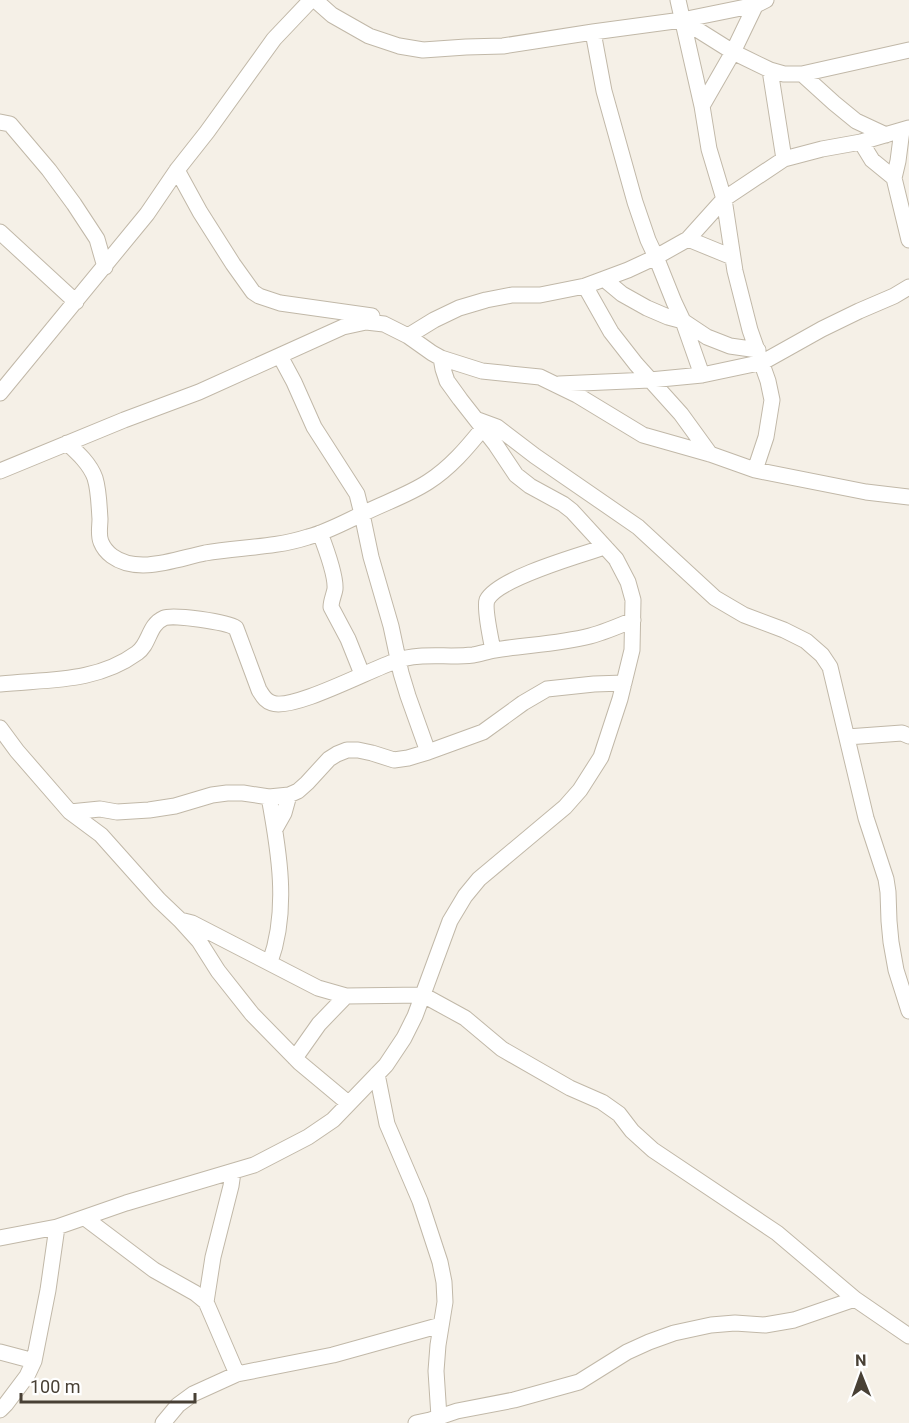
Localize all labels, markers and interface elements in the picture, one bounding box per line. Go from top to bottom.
north arrow [831,1345,891,1405]
text: N [855,1351,867,1370]
scale bar [21,1366,195,1404]
text: 100 m [30,1376,81,1397]

